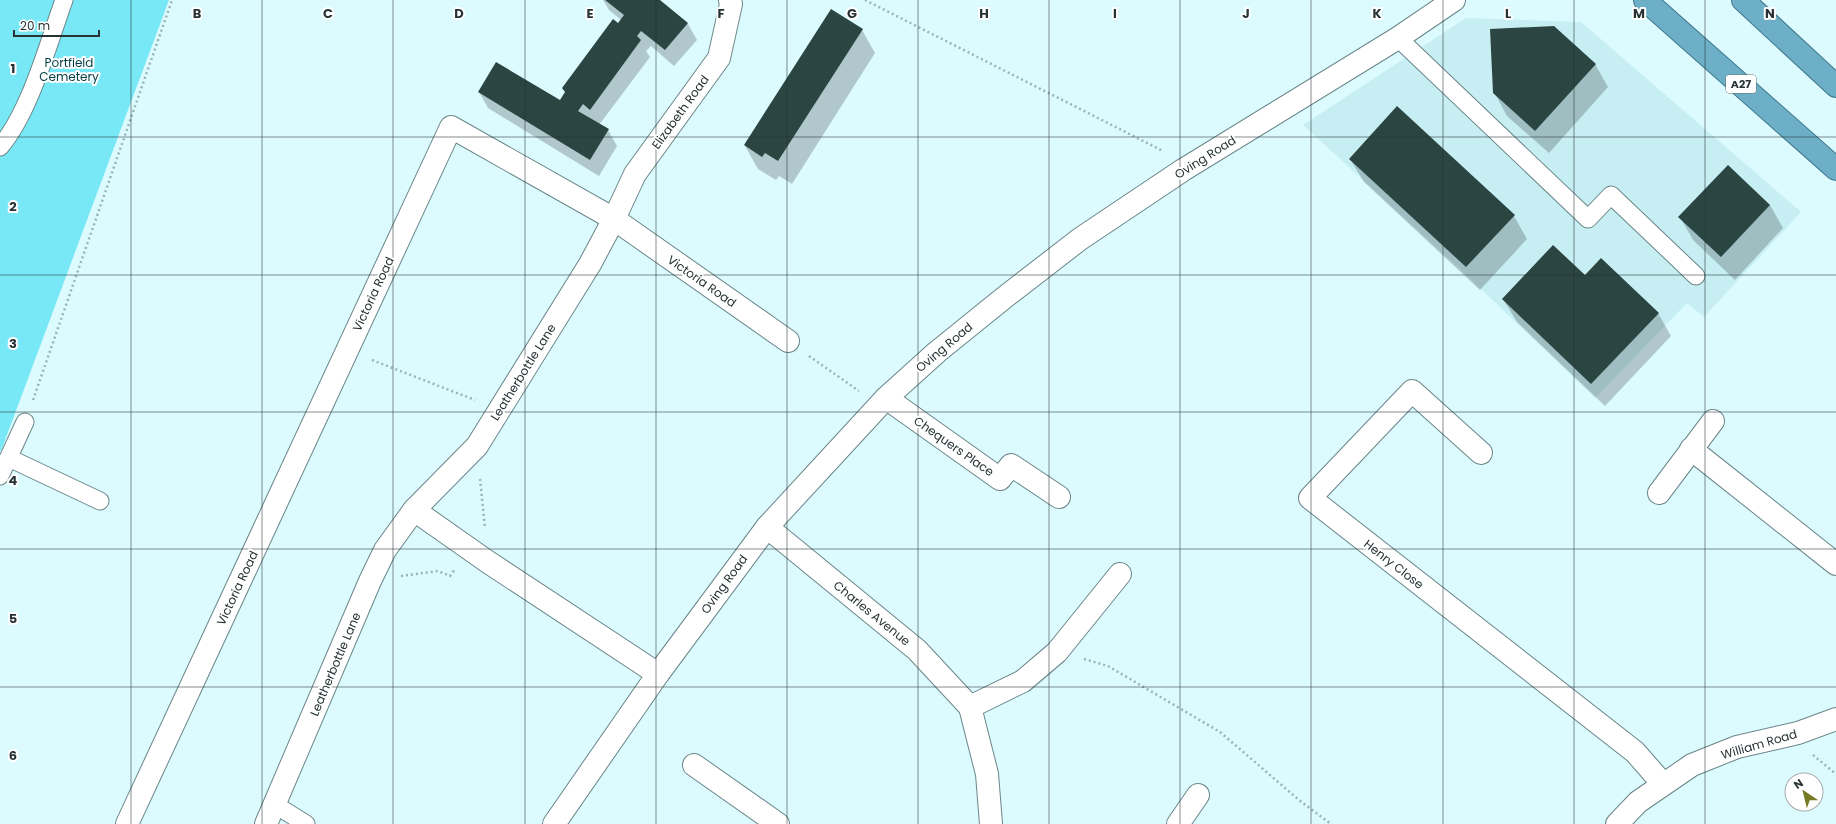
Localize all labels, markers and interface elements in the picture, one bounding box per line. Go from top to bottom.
text: B [193,4,202,23]
text: C [323,4,333,23]
text: D [454,4,464,23]
text: E [586,4,594,23]
text: F [717,4,725,23]
text: G [847,4,857,23]
text: H [979,4,989,23]
text: I [1113,4,1117,23]
text: J [1242,4,1250,23]
text: K [1372,4,1382,23]
text: L [1505,4,1511,23]
text: M [1633,4,1645,23]
text: N [1765,4,1775,23]
scale bar [14,12,99,38]
text: 20 m [20,17,50,34]
park label: Portfield Cemetery [39,54,99,85]
text: 1 [11,59,15,78]
street label: Elizabeth Road [647,72,713,152]
road number: A27 [1726,75,1756,93]
street label: Oving Road [1171,131,1239,183]
text: 2 [9,197,17,216]
street label: Victoria Road [664,251,740,311]
street label: Victoria Road [348,254,398,334]
street label: Oving Road [912,318,976,376]
street label: Leatherbottle Lane [486,320,560,424]
text: 3 [9,334,17,353]
street label: Chequers Place [911,412,997,480]
text: 4 [9,471,18,490]
street label: Henry Close [1361,535,1427,593]
street label: Victoria Road [212,548,262,628]
street label: Oving Road [697,551,751,617]
street label: Charles Avenue [830,577,914,649]
text: 5 [9,609,17,628]
street label: Leatherbottle Lane [305,609,365,719]
street label: William Road [1719,725,1799,763]
text: 6 [9,746,17,765]
north arrow [1784,772,1824,812]
text: N [1790,775,1806,793]

